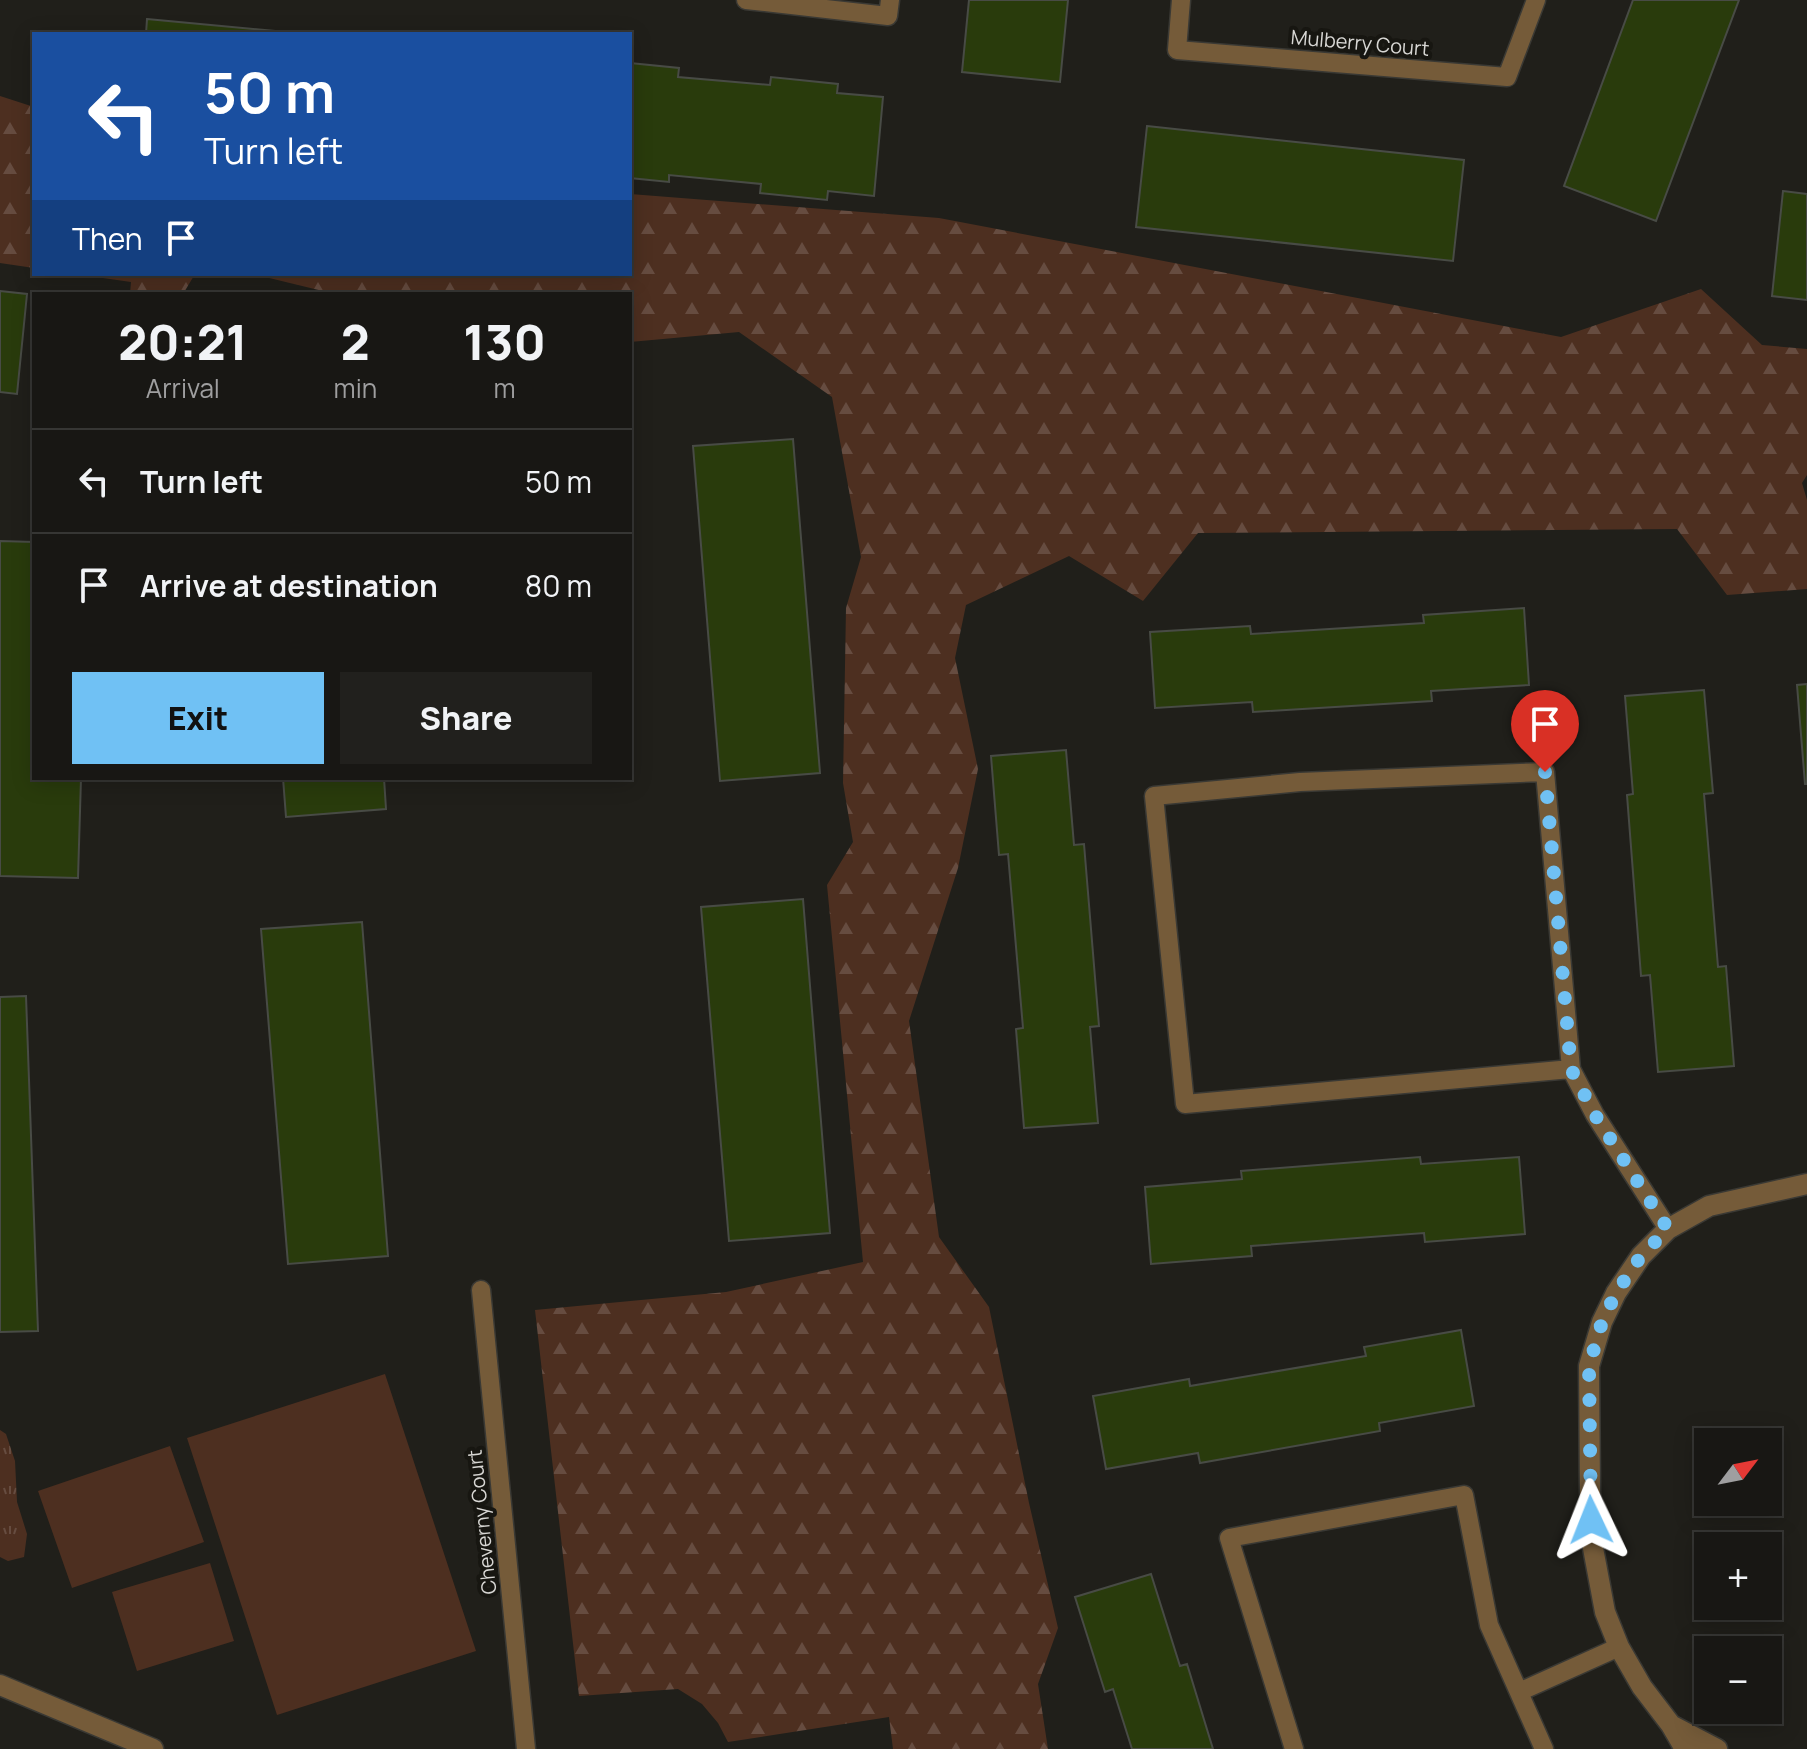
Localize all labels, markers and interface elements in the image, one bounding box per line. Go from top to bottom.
street label: Mulberry Court [1290,23,1430,62]
text: 50 m [204,53,335,130]
icon: left [72,64,176,168]
text: Turn left [204,126,343,175]
icon: arrive [159,216,203,260]
text: Then [72,218,143,259]
text: 20:21 [118,309,247,374]
text: 2 [341,309,370,374]
text: 130 [463,309,546,374]
text: Arrival [146,370,220,406]
text: min [334,370,377,406]
text: m [494,370,516,406]
icon: left [72,459,116,503]
text: Turn left [140,461,263,502]
text: 50 m [525,461,592,502]
icon: arrive [72,563,116,607]
text: Arrive at destination [140,565,438,606]
text: 80 m [525,565,592,606]
button: Exit [72,672,324,764]
button: Share [340,672,592,764]
pin [1511,690,1579,772]
icon: arrive [1523,702,1567,746]
north arrow [1694,1428,1782,1516]
map controls [1694,1428,1782,1724]
street label: Cheverny Court [460,1448,503,1596]
position arrow [1549,1478,1633,1562]
button: + [1694,1532,1782,1620]
button: − [1694,1636,1782,1724]

